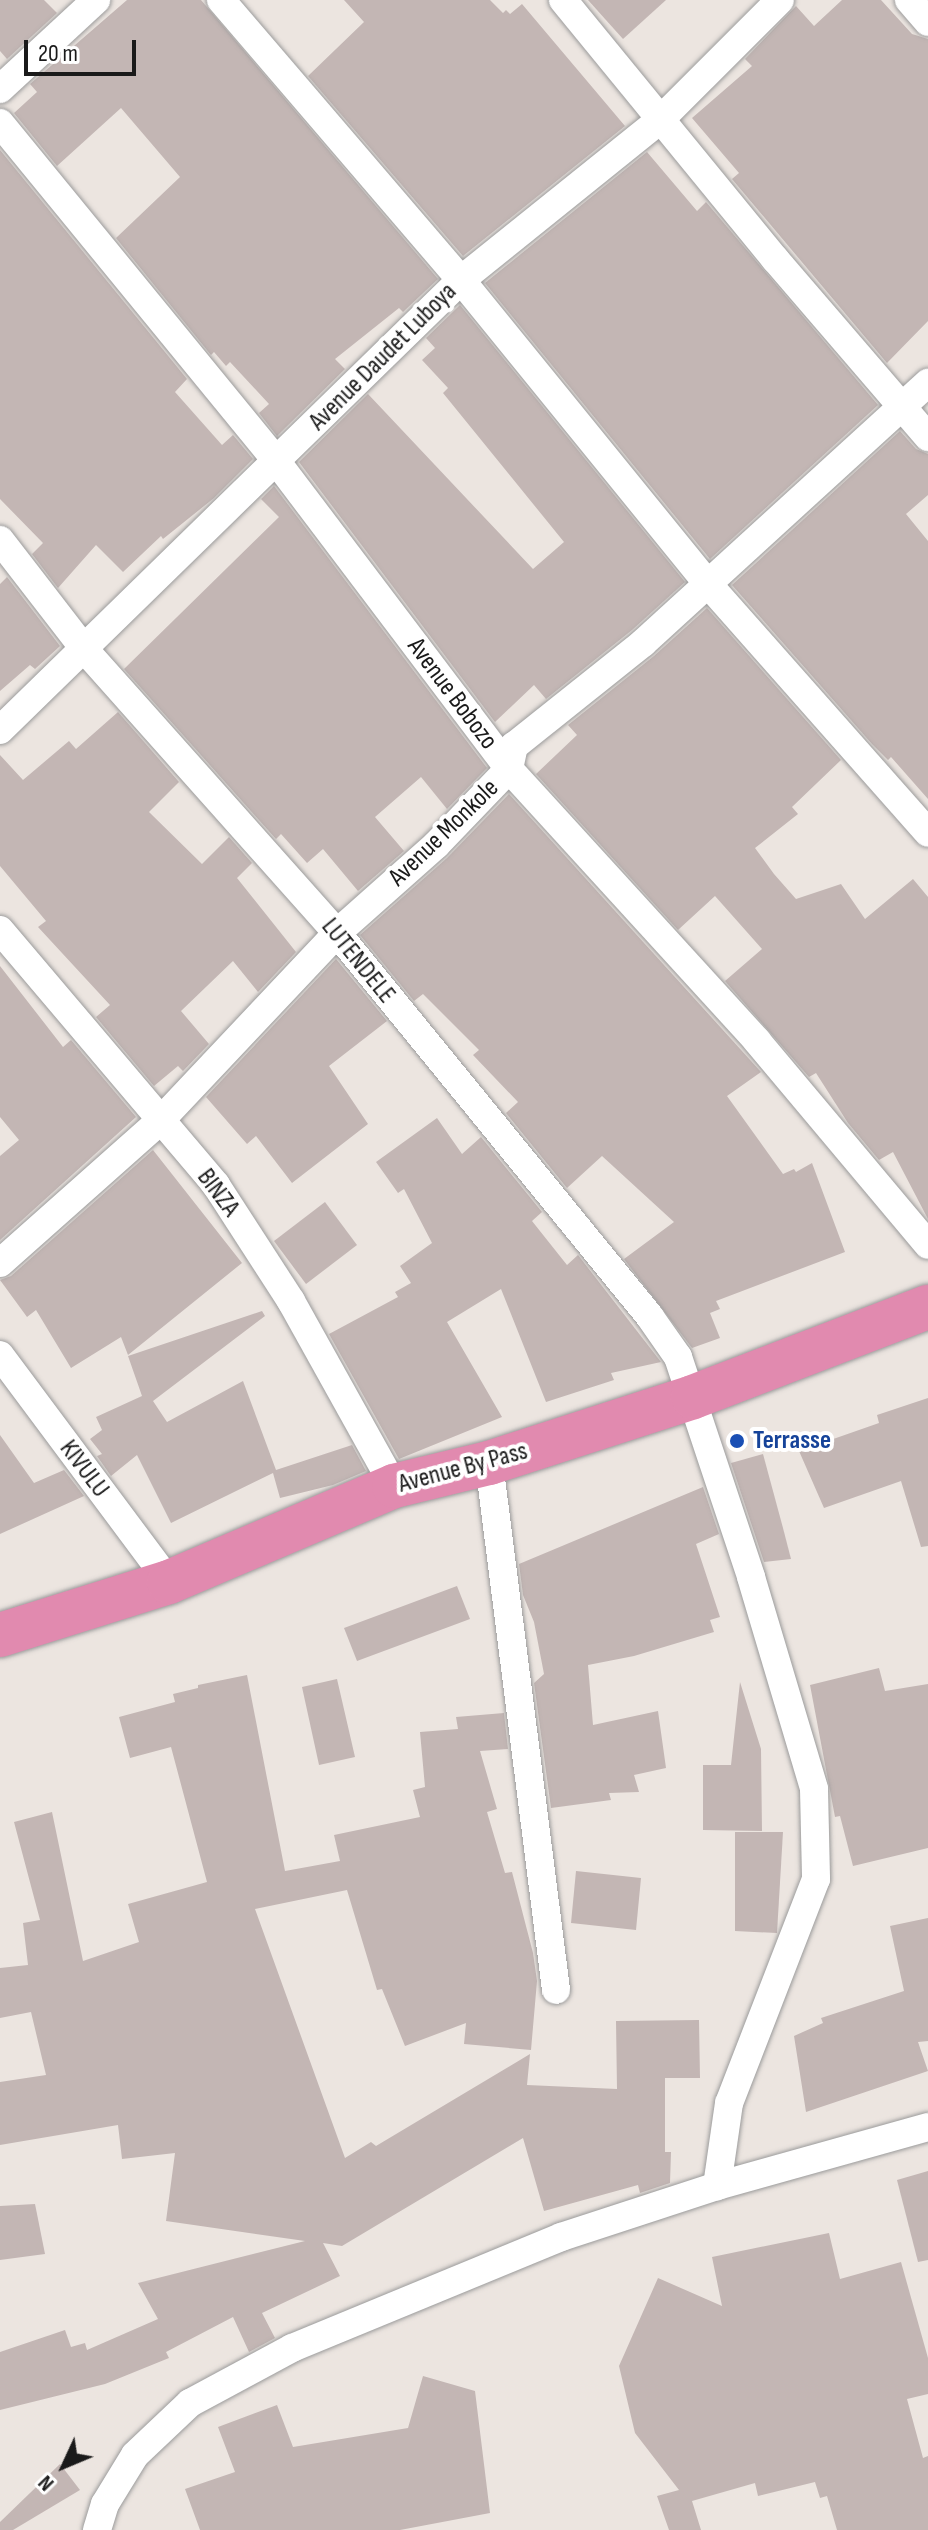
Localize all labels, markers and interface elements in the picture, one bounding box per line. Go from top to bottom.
scale bar [28,24,140,74]
text: 20 m [38,39,78,68]
street label: Avenue Daudet Luboya [303,277,463,437]
street label: Avenue Bobozo [400,632,504,756]
street label: Avenue Monkole [383,773,505,893]
street label: LUTENDELE [314,912,402,1010]
street label: BINZA [190,1163,246,1223]
place label: Terrasse [753,1425,831,1457]
marker: Terrasse [728,1432,746,1450]
street label: KIVULU [52,1434,116,1504]
street label: Avenue By Pass [395,1436,531,1500]
north arrow [24,2426,104,2506]
text: N [33,2469,60,2497]

